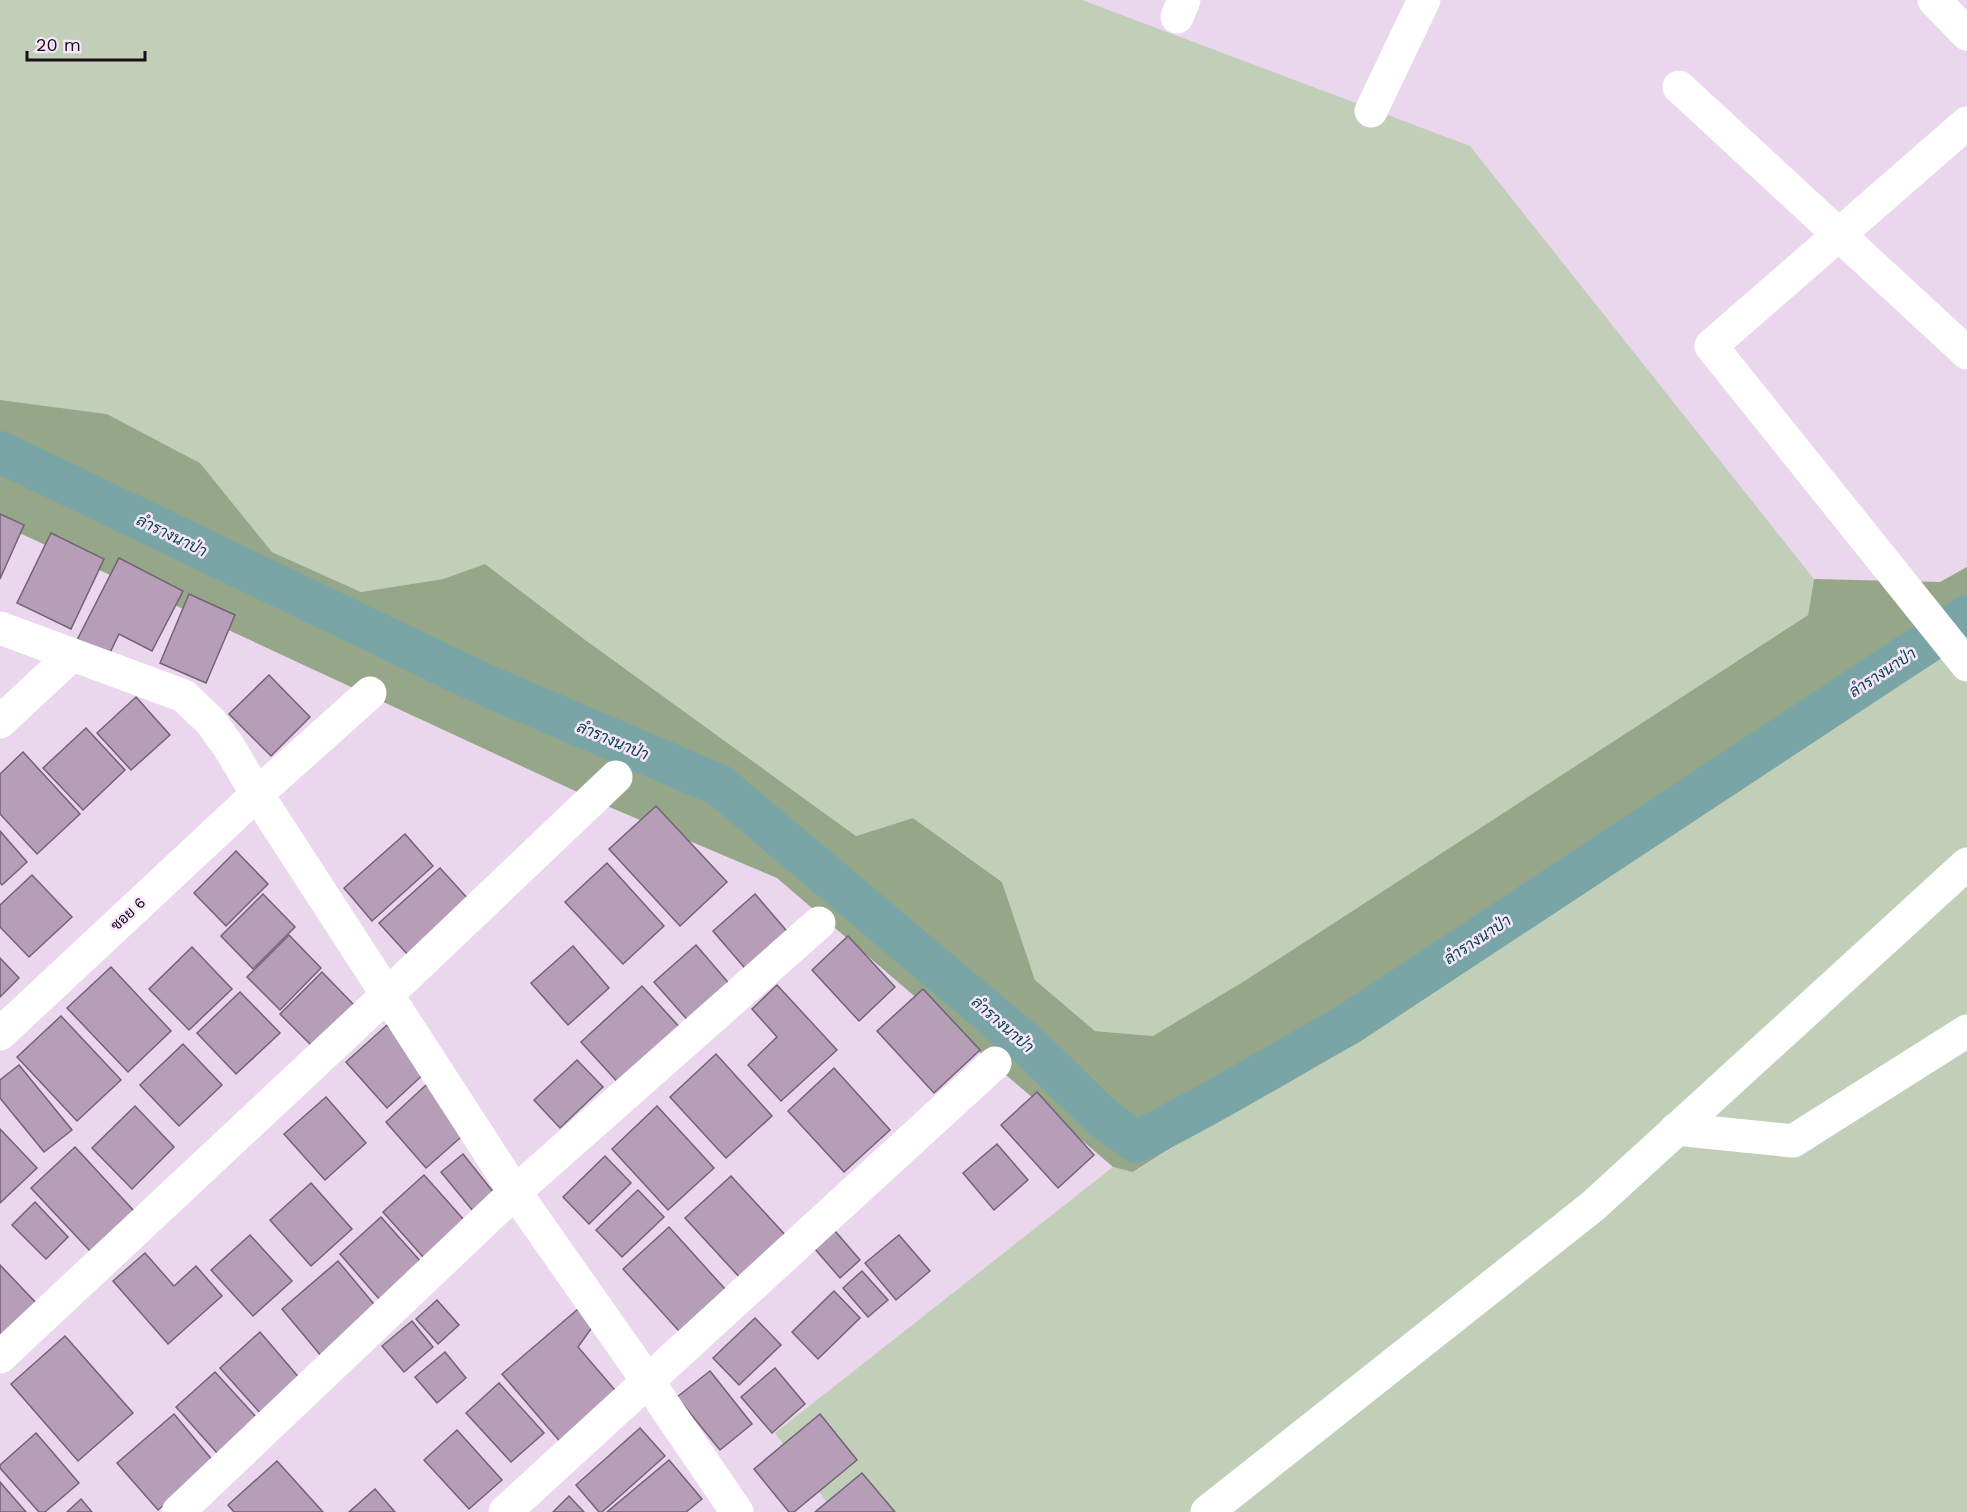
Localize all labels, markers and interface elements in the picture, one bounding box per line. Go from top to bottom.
scale bar [27,24,146,62]
text: 20 m [36,34,81,55]
water label: ลำรางนาป่า [133,510,210,561]
water label: ลำรางนาป่า [1845,644,1920,701]
water label: ลำรางนาป่า [574,717,652,764]
street label: ซอย 6 [107,893,149,935]
water label: ลำรางนาป่า [1440,911,1515,968]
water label: ลำรางนาป่า [968,992,1038,1057]

